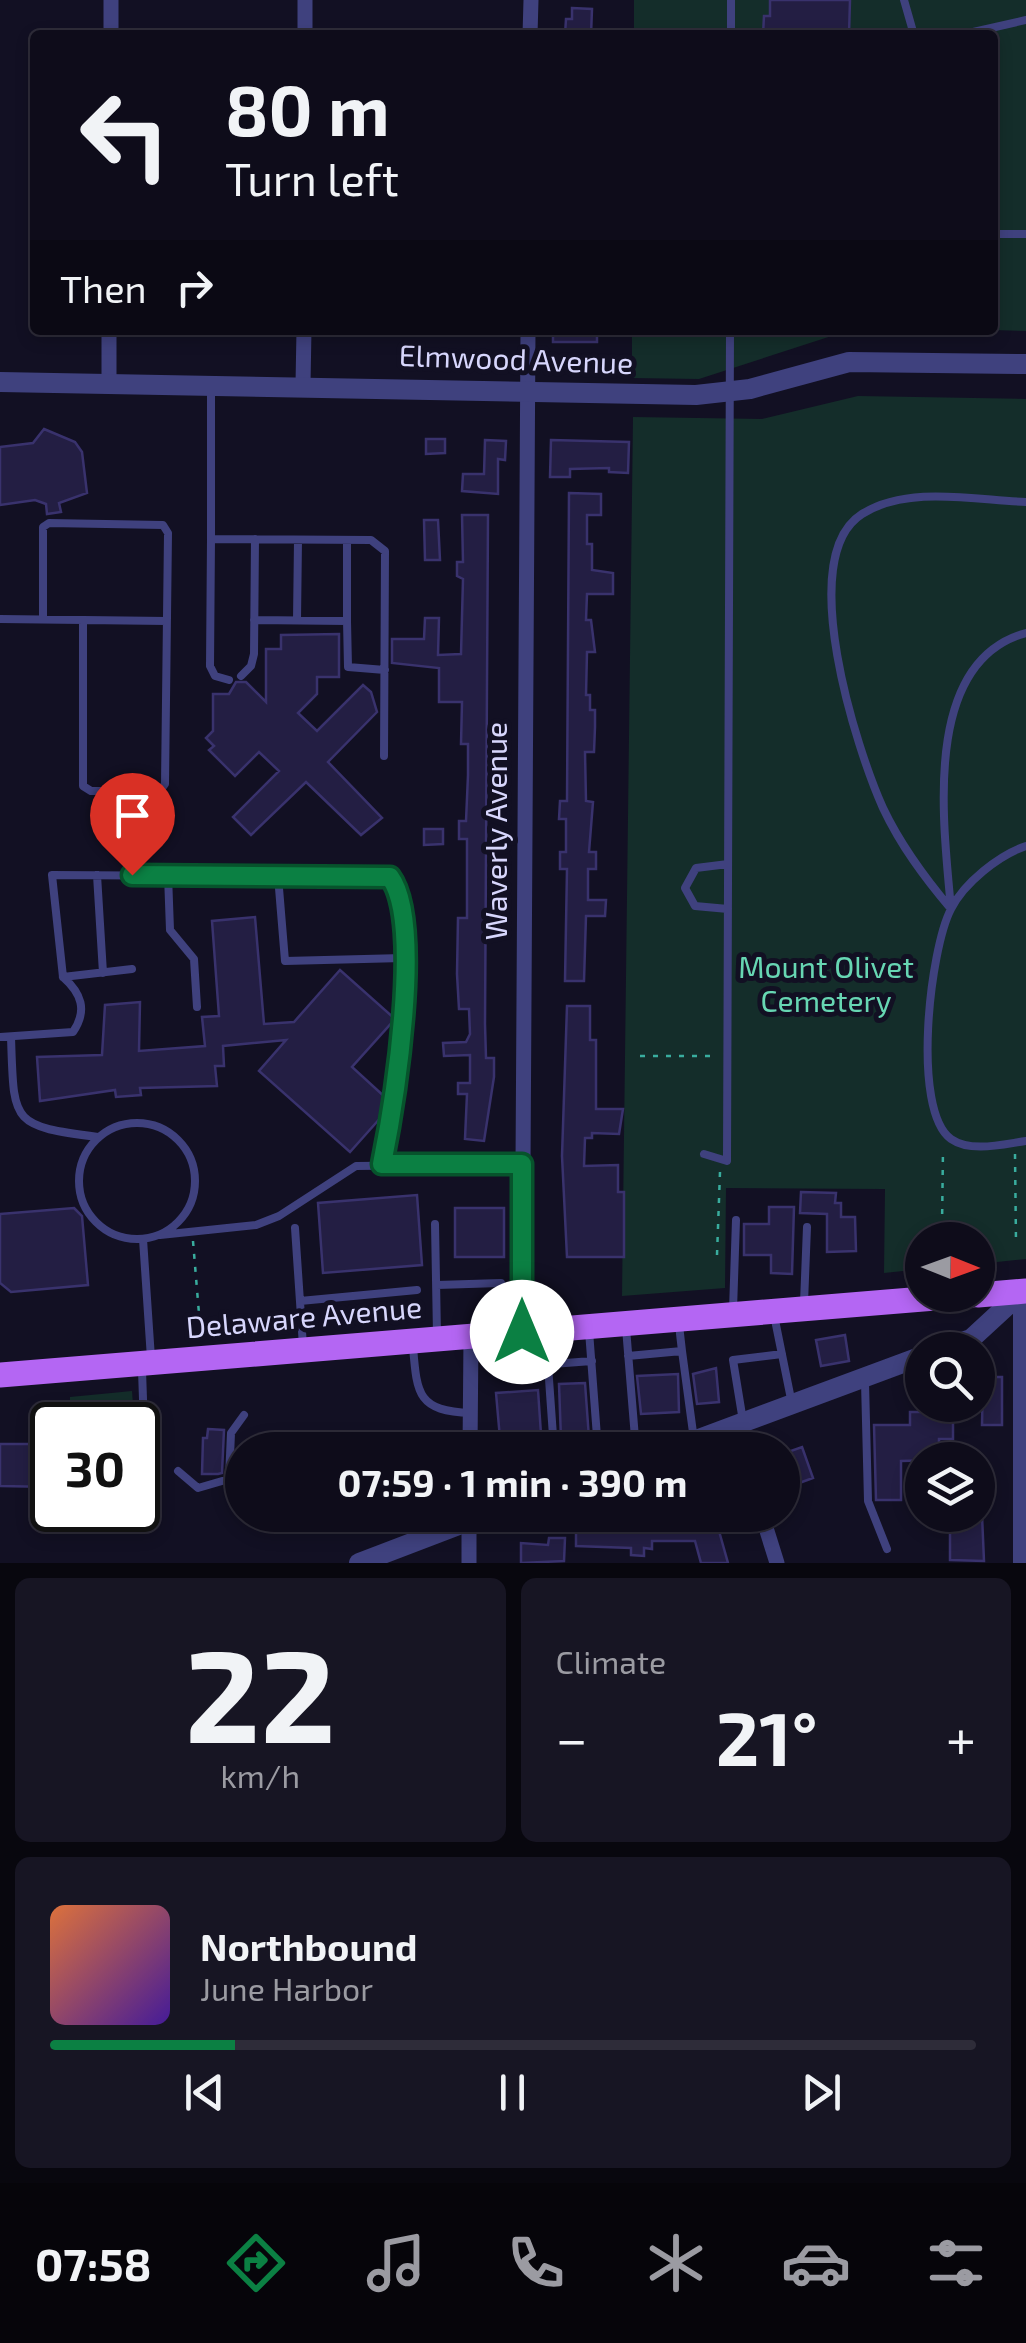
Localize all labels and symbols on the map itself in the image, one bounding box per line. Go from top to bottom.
street label: Elmwood Avenue [398,336,634,380]
street label: Waverly Avenue [477,722,513,940]
pin [90,773,175,876]
park label: Mount Olivet Cemetery [738,948,914,1018]
north arrow [905,1222,995,1312]
position arrow [470,1280,574,1384]
street label: Delaware Avenue [184,1288,423,1344]
speed limit sign: 30 [30,1402,160,1532]

